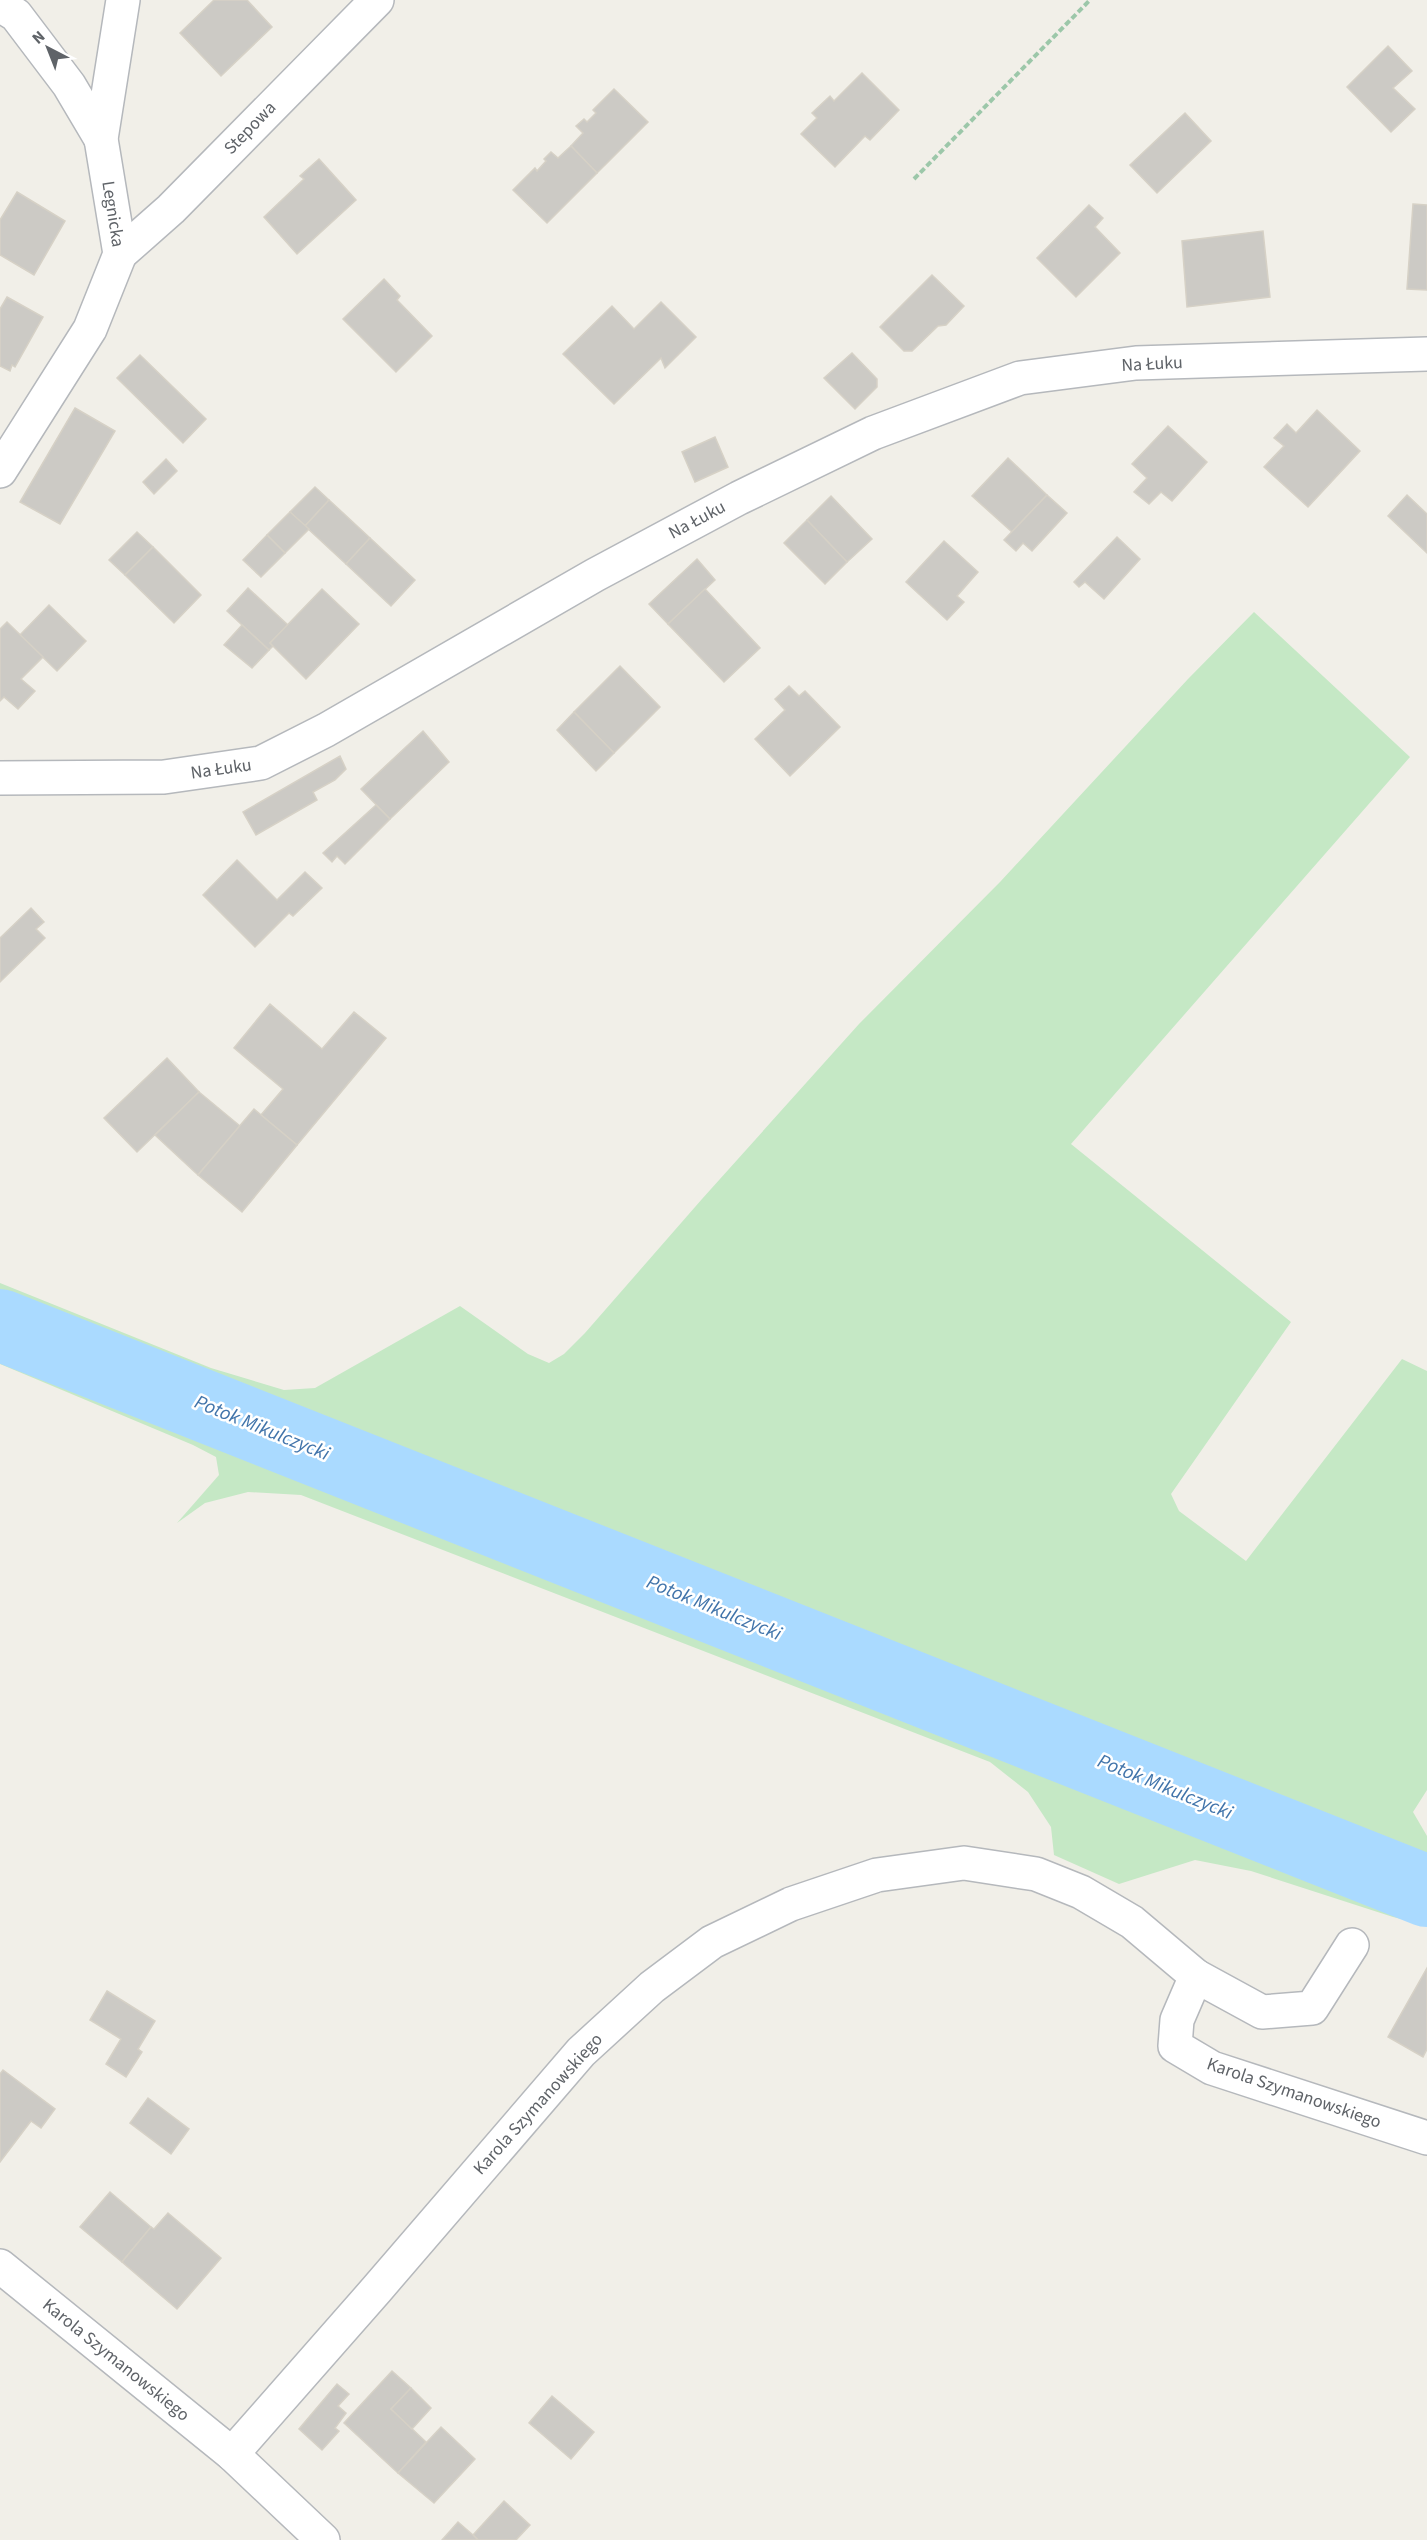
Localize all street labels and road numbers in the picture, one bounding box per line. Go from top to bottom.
street label: Stepowa [218,96,282,160]
street label: Legnicka [95,179,131,249]
street label: Na Łuku [1121,350,1183,378]
street label: Na Łuku [664,495,730,545]
street label: Na Łuku [189,752,253,786]
street label: Karola Szymanowskiego [468,2028,608,2180]
street label: Karola Szymanowskiego [1203,2051,1385,2135]
street label: Karola Szymanowskiego [37,2293,195,2427]

